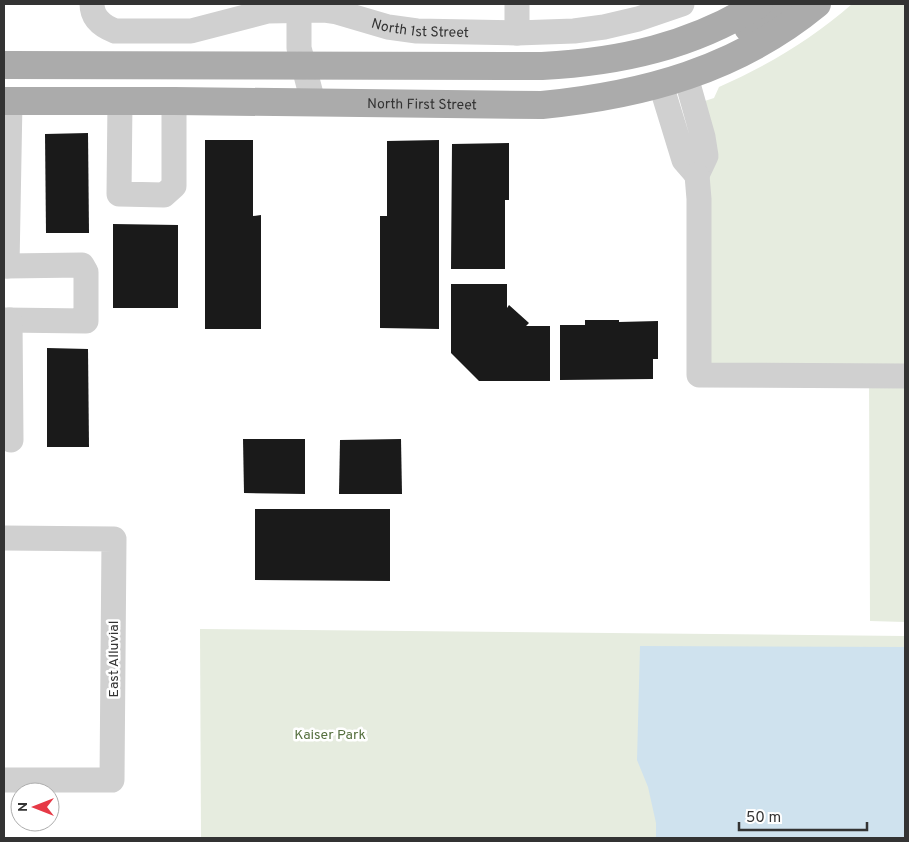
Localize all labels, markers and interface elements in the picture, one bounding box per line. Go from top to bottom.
street label: North 1st Street [369,16,469,42]
street label: North First Street [367,96,477,114]
street label: East Alluvial [106,621,123,697]
park label: Kaiser Park [294,727,366,744]
north arrow [10,782,60,832]
scale bar [739,800,866,832]
text: N [15,802,32,812]
text: 50 m [746,809,781,828]

